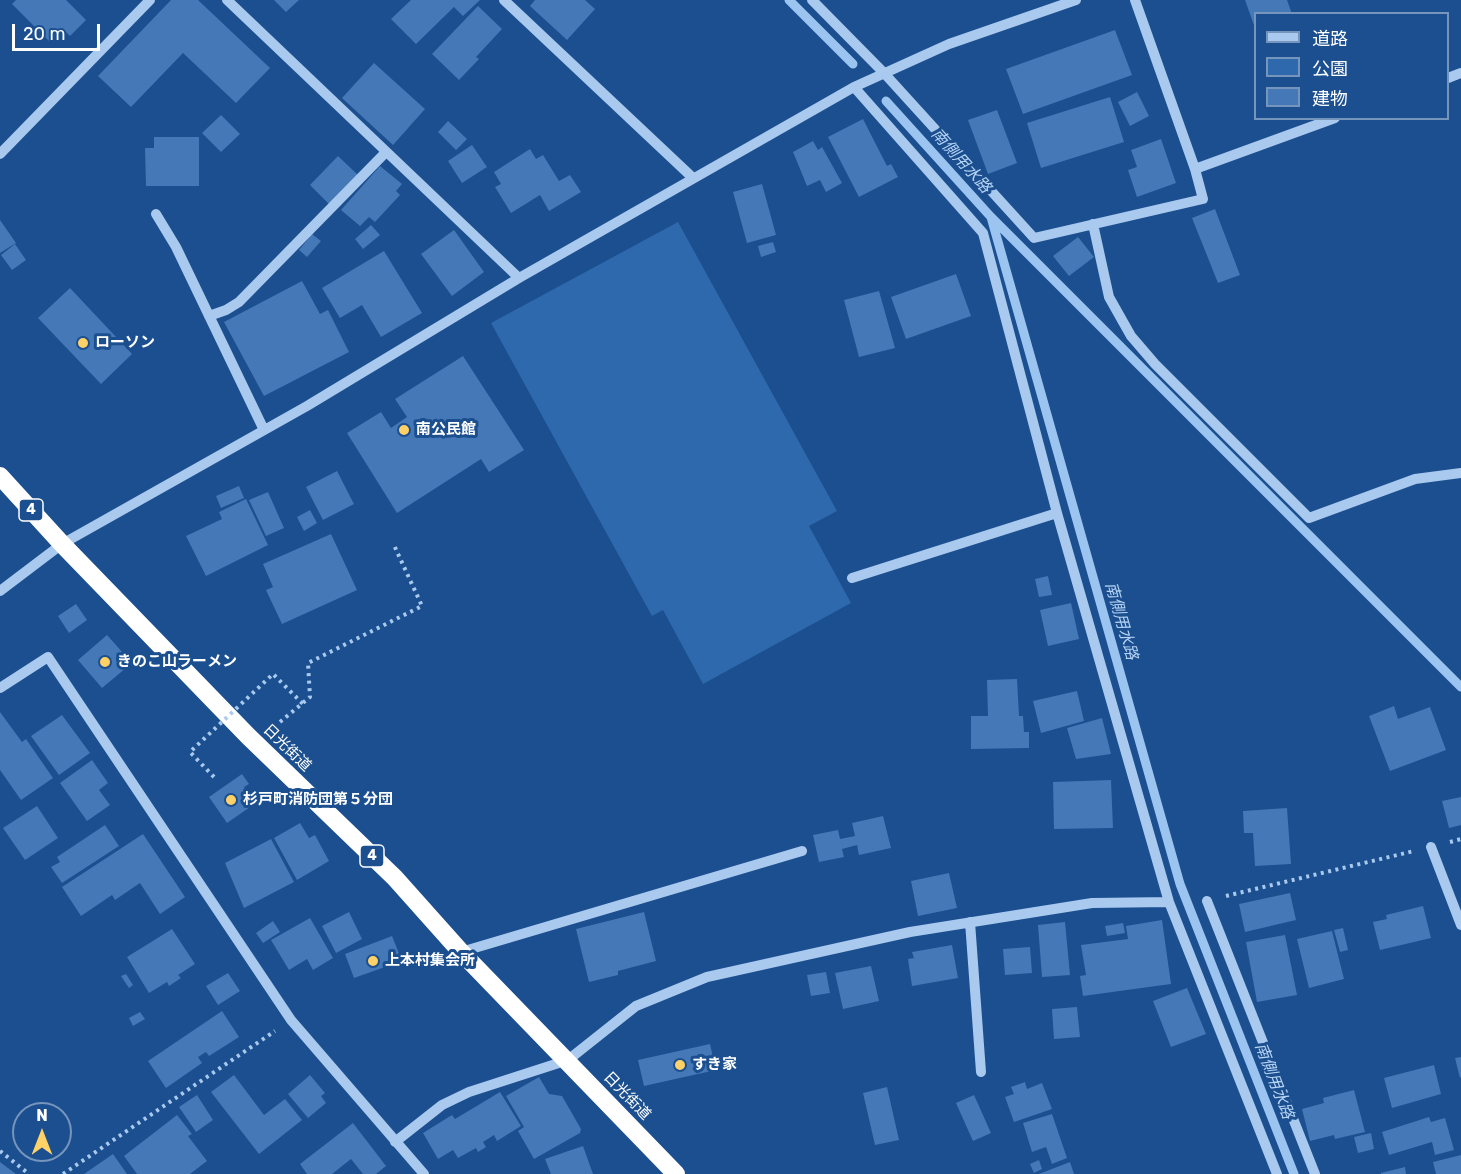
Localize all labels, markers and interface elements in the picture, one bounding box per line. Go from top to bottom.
scale bar [15,12,104,50]
legend [1254,12,1449,120]
text: 20 m [23,23,65,45]
text: 道路 [1312,28,1348,50]
text: 公園 [1312,58,1348,80]
text: 建物 [1312,88,1348,110]
water label: 南側用水路 [927,125,995,197]
place label: ローソン [95,334,155,352]
marker: ローソン [76,336,90,350]
place label: 南公民館 [416,421,476,439]
marker: 南公民館 [397,423,411,437]
road number: 4 [19,499,43,521]
water label: 南側用水路 [1101,580,1141,662]
place label: きのこ山ラーメン [117,653,237,671]
marker: きのこ山ラーメン [98,655,112,669]
street label: 日光街道 [259,721,315,775]
place label: 杉戸町消防団第５分団 [243,791,393,809]
marker: 杉戸町消防団第５分団 [224,793,238,807]
road number: 4 [360,845,384,867]
place label: 上本村集会所 [385,952,475,970]
marker: 上本村集会所 [366,954,380,968]
water label: 南側用水路 [1251,1040,1297,1122]
place label: すき家 [692,1056,737,1074]
marker: すき家 [673,1058,687,1072]
street label: 日光街道 [600,1068,654,1124]
north arrow [12,1102,72,1162]
text: N [36,1106,48,1125]

